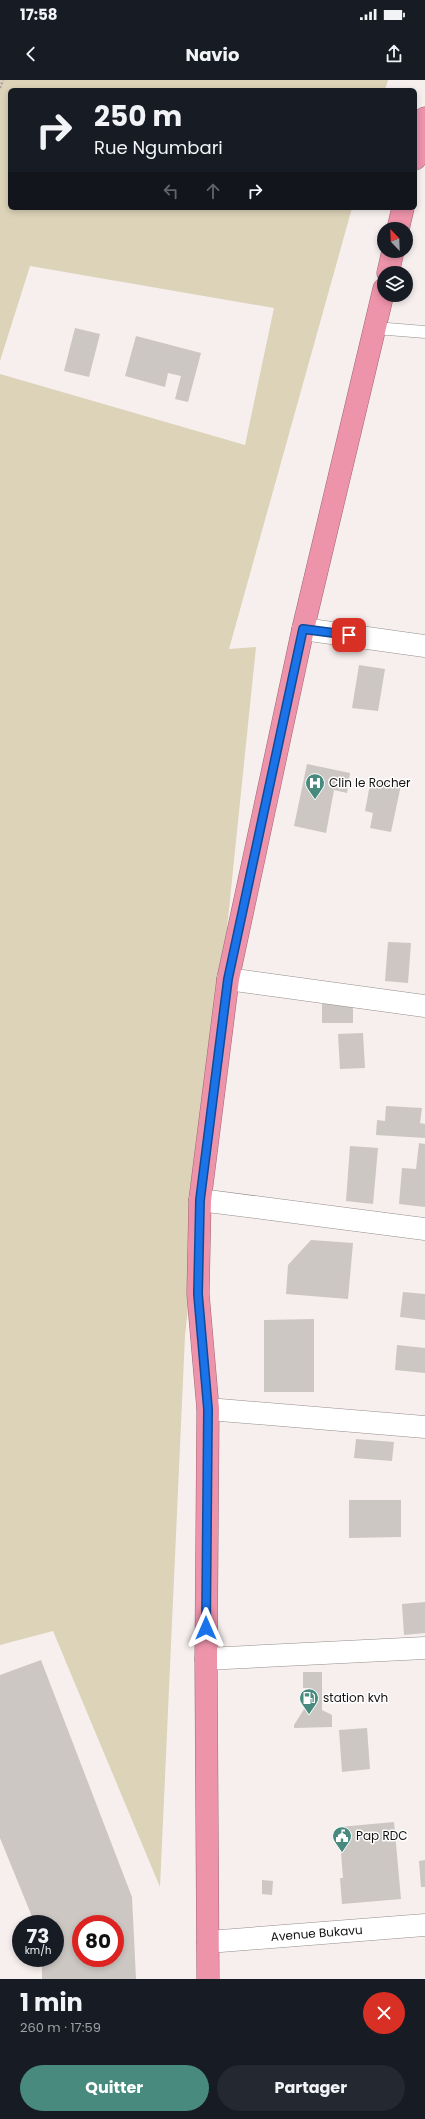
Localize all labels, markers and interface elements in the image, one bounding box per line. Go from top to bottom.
text: 17:58 [20,4,57,25]
text: Navio [186,42,239,67]
icon: back [20,43,42,65]
icon: share [383,43,405,65]
text: 250 m [94,97,182,136]
icon: right [28,104,80,156]
text: Rue Ngumbari [94,135,223,160]
icon: left [160,180,182,202]
icon: ahead [202,180,224,202]
icon: right [244,180,266,202]
north arrow [377,222,413,258]
map controls [377,222,413,302]
button: layers [377,266,413,302]
pin [332,618,366,652]
icon: arrive [338,624,360,646]
hospital icon: Clin le Rocher [304,772,326,800]
place label: Clin le Rocher [329,774,411,791]
position arrow [185,1607,227,1649]
fuel station icon: station kvh [298,1687,320,1715]
place label: station kvh [323,1689,388,1706]
public building icon: Pap RDC [331,1825,353,1853]
place label: Pap RDC [356,1827,407,1844]
speed limit sign: 80 [72,1915,124,1967]
street label: Avenue Bukavu [270,1921,363,1945]
text: 73 [27,1922,49,1950]
text: km/h [25,1943,51,1958]
text: 1 min [20,1986,83,2019]
button: close [363,1992,405,2034]
text: 260 m · 17:59 [20,2018,101,2037]
button: Quitter [20,2065,209,2111]
button: Partager [217,2065,405,2111]

